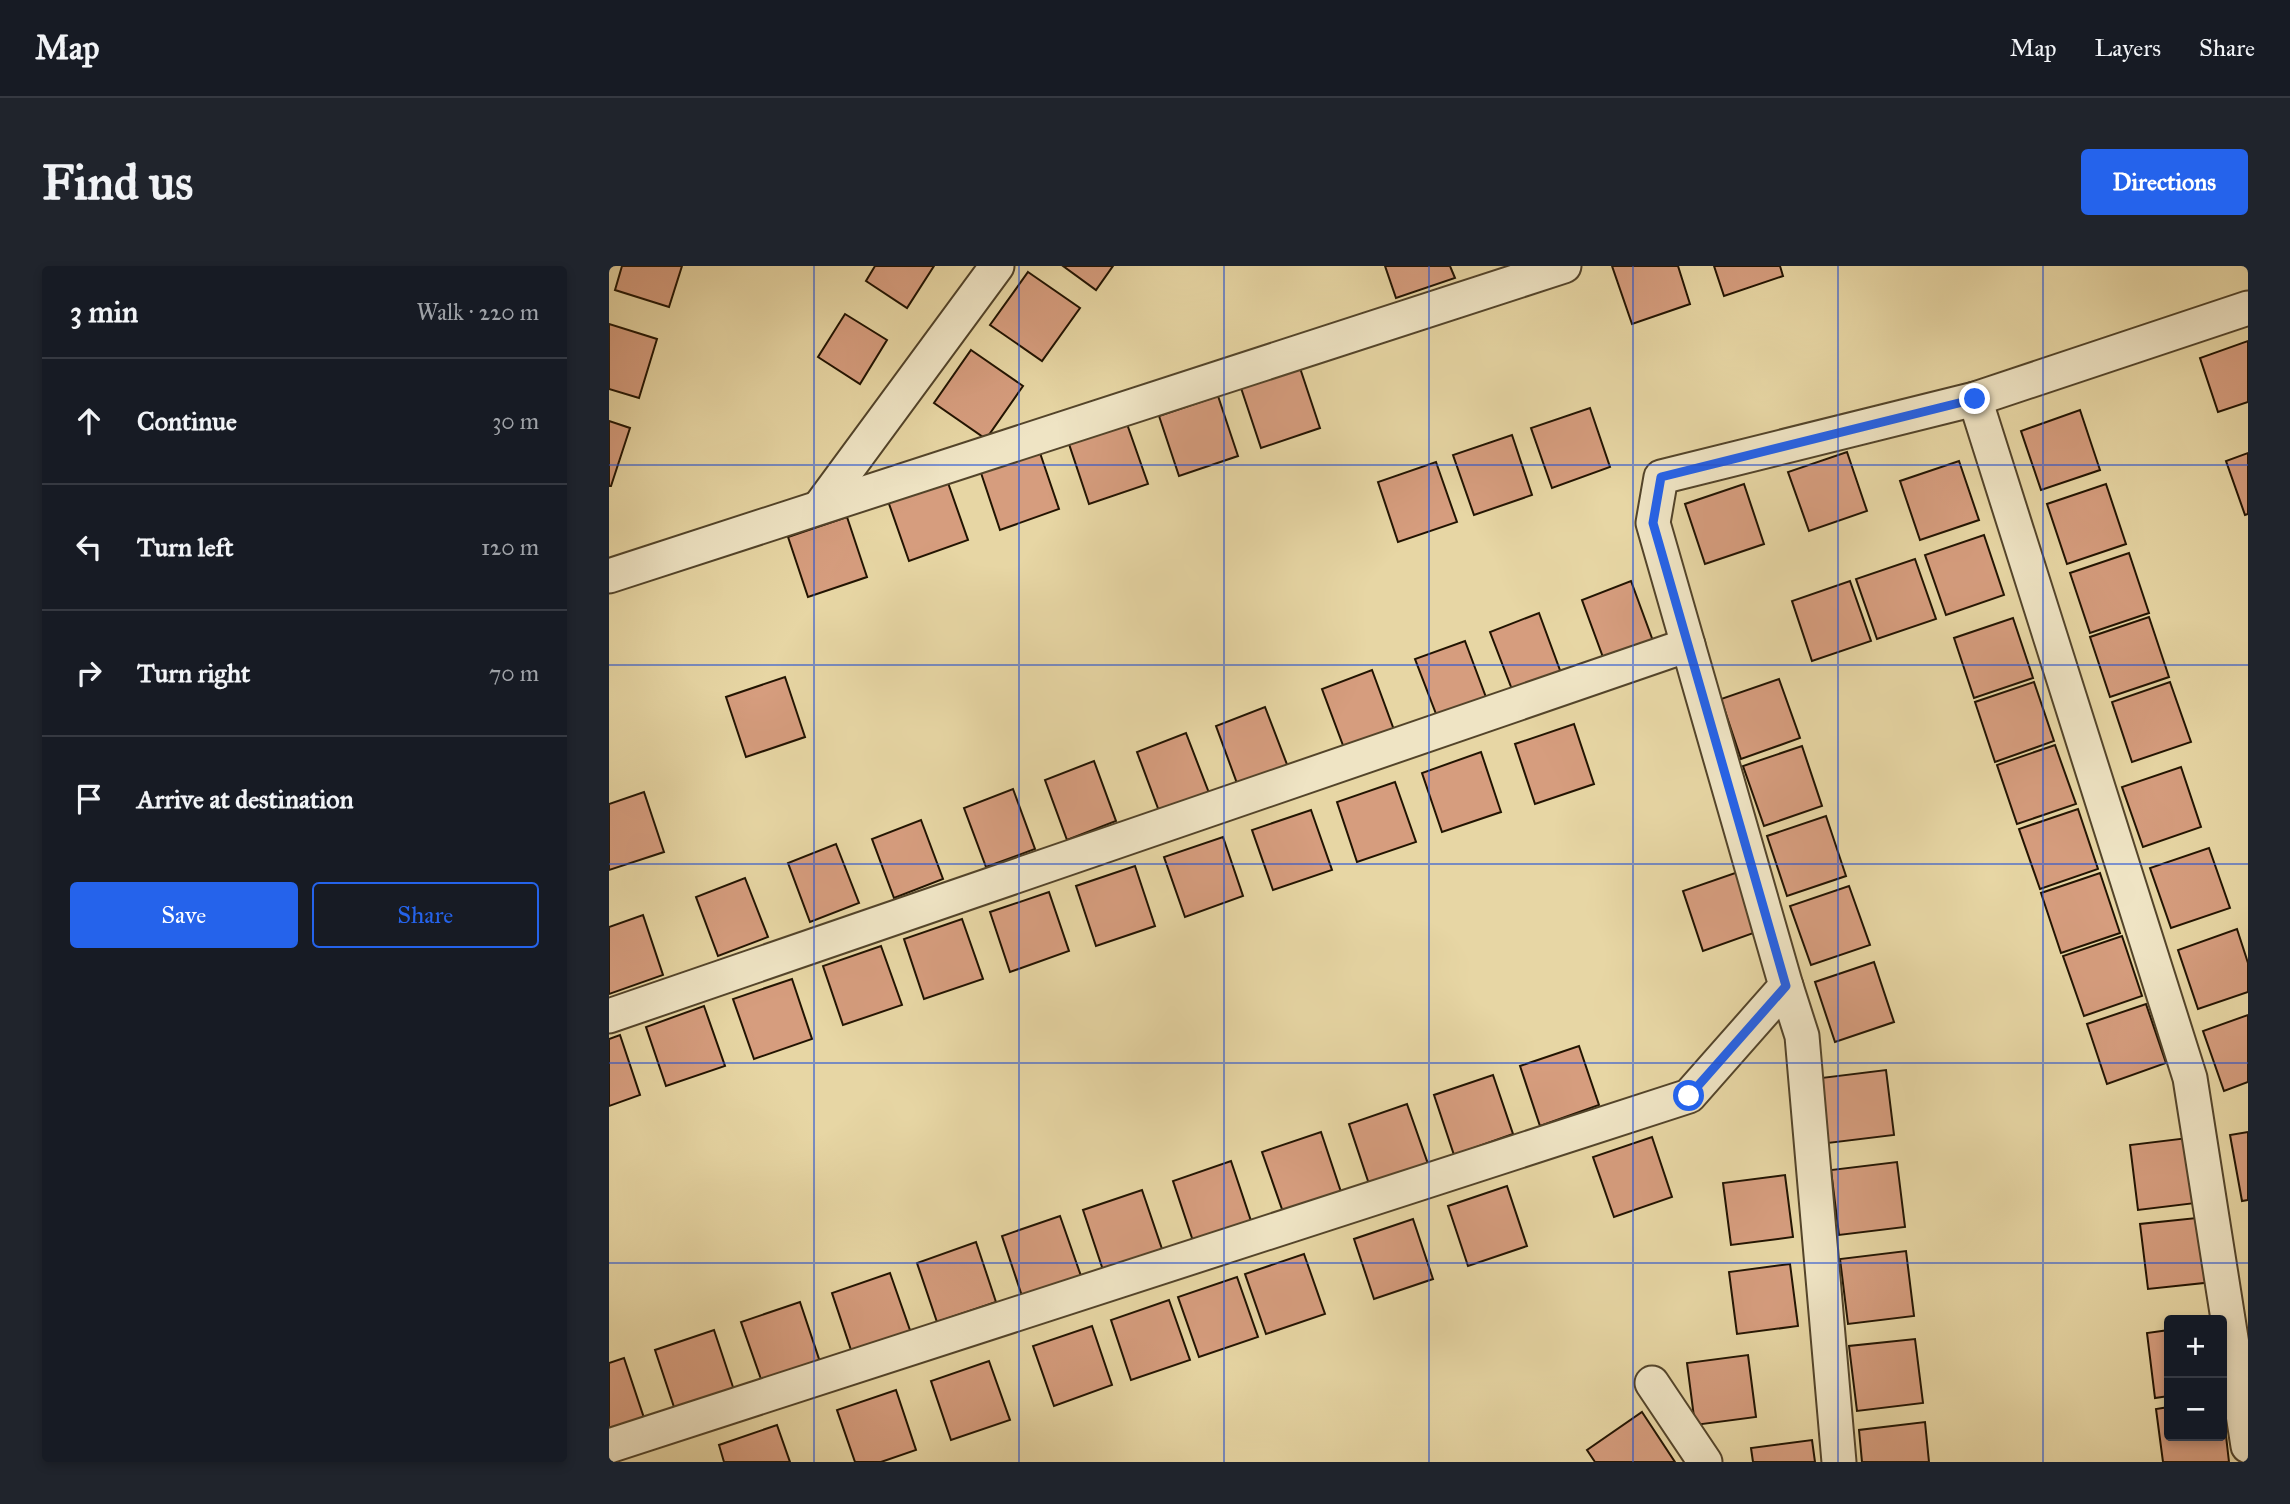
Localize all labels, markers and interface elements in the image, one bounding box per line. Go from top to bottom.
text: Map [35,28,99,68]
text: Map [2010,33,2057,63]
text: Layers [2095,33,2161,63]
text: Share [2199,33,2255,63]
button: Directions [2081,149,2248,215]
text: Find us [42,153,193,212]
text: 3 min [70,294,138,330]
text: Walk · 220 m [416,298,539,326]
route end [1959,383,1990,414]
icon: ahead [70,402,108,440]
text: Continue [137,405,237,437]
text: 30 m [492,407,539,435]
icon: left [70,528,108,566]
text: Turn left [137,531,233,563]
text: 120 m [481,533,539,561]
icon: right [70,654,108,692]
text: Turn right [137,657,250,689]
text: 70 m [489,659,539,687]
icon: arrive [70,780,108,818]
text: Arrive at destination [137,783,354,815]
button: Save [70,882,298,948]
button: Share [312,882,539,948]
route start [1673,1080,1704,1111]
map controls [2164,1315,2227,1441]
button: + [2164,1315,2227,1378]
button: − [2164,1378,2227,1441]

